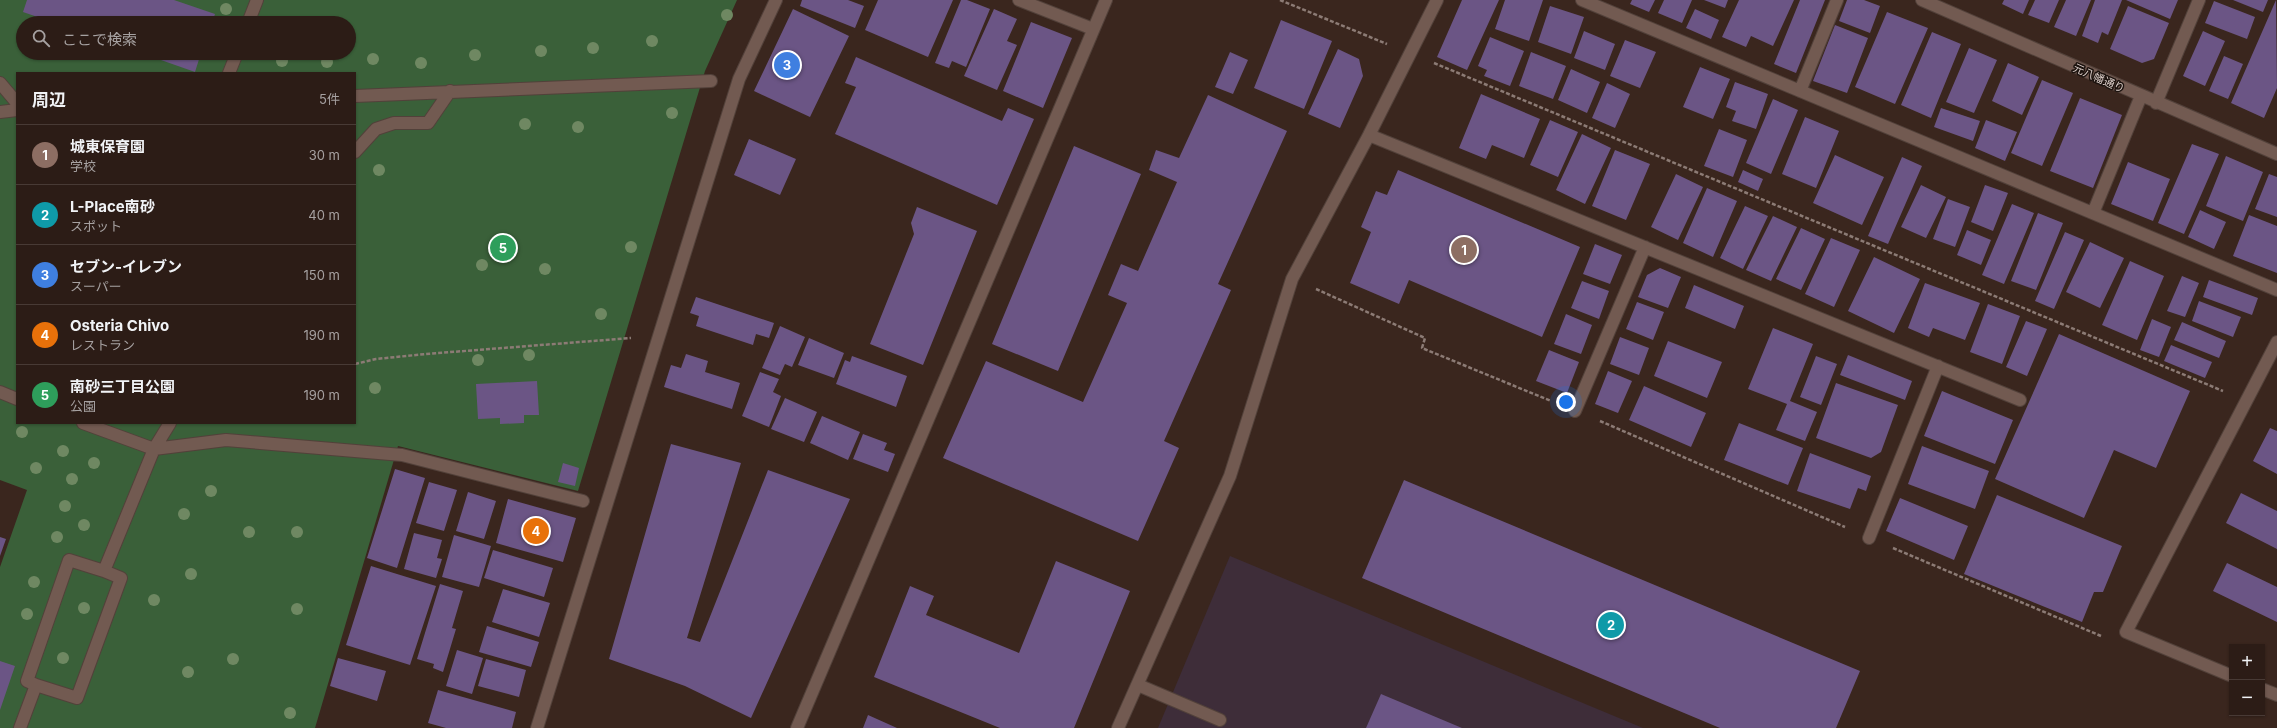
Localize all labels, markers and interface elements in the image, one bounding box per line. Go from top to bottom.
search box [16,16,356,60]
icon: search [30,27,52,49]
text: ここで検索 [62,30,137,49]
pin: 3 [774,50,800,80]
street label: 元八幡通り [2071,60,2127,96]
text: 周辺 [32,90,66,110]
text: 5件 [319,91,340,107]
text: 城東保育園 [70,137,145,156]
text: 1 [42,147,48,163]
text: 30 m [309,147,340,163]
text: 学校 [70,158,96,174]
text: L-Place南砂 [70,197,155,216]
text: 2 [41,207,49,223]
text: 40 m [308,207,340,223]
text: スポット [70,218,122,234]
pin: 5 [490,233,516,263]
pin: 1 [1451,235,1477,265]
text: セブン-イレブン [70,257,182,276]
text: 3 [41,267,49,283]
text: 150 m [304,267,340,283]
text: スーパー [70,278,122,294]
text: Osteria Chivo [70,316,169,335]
text: 4 [41,327,49,343]
text: 190 m [303,327,340,343]
text: レストラン [70,337,135,353]
text: 南砂三丁目公園 [70,377,175,396]
text: 5 [41,387,49,403]
text: 190 m [303,387,340,403]
your location [1556,392,1576,412]
text: 公園 [70,398,96,414]
pin: 4 [523,516,549,546]
pin: 2 [1598,610,1624,640]
map controls [2229,644,2265,716]
button: + [2229,644,2265,680]
button: − [2229,680,2265,716]

